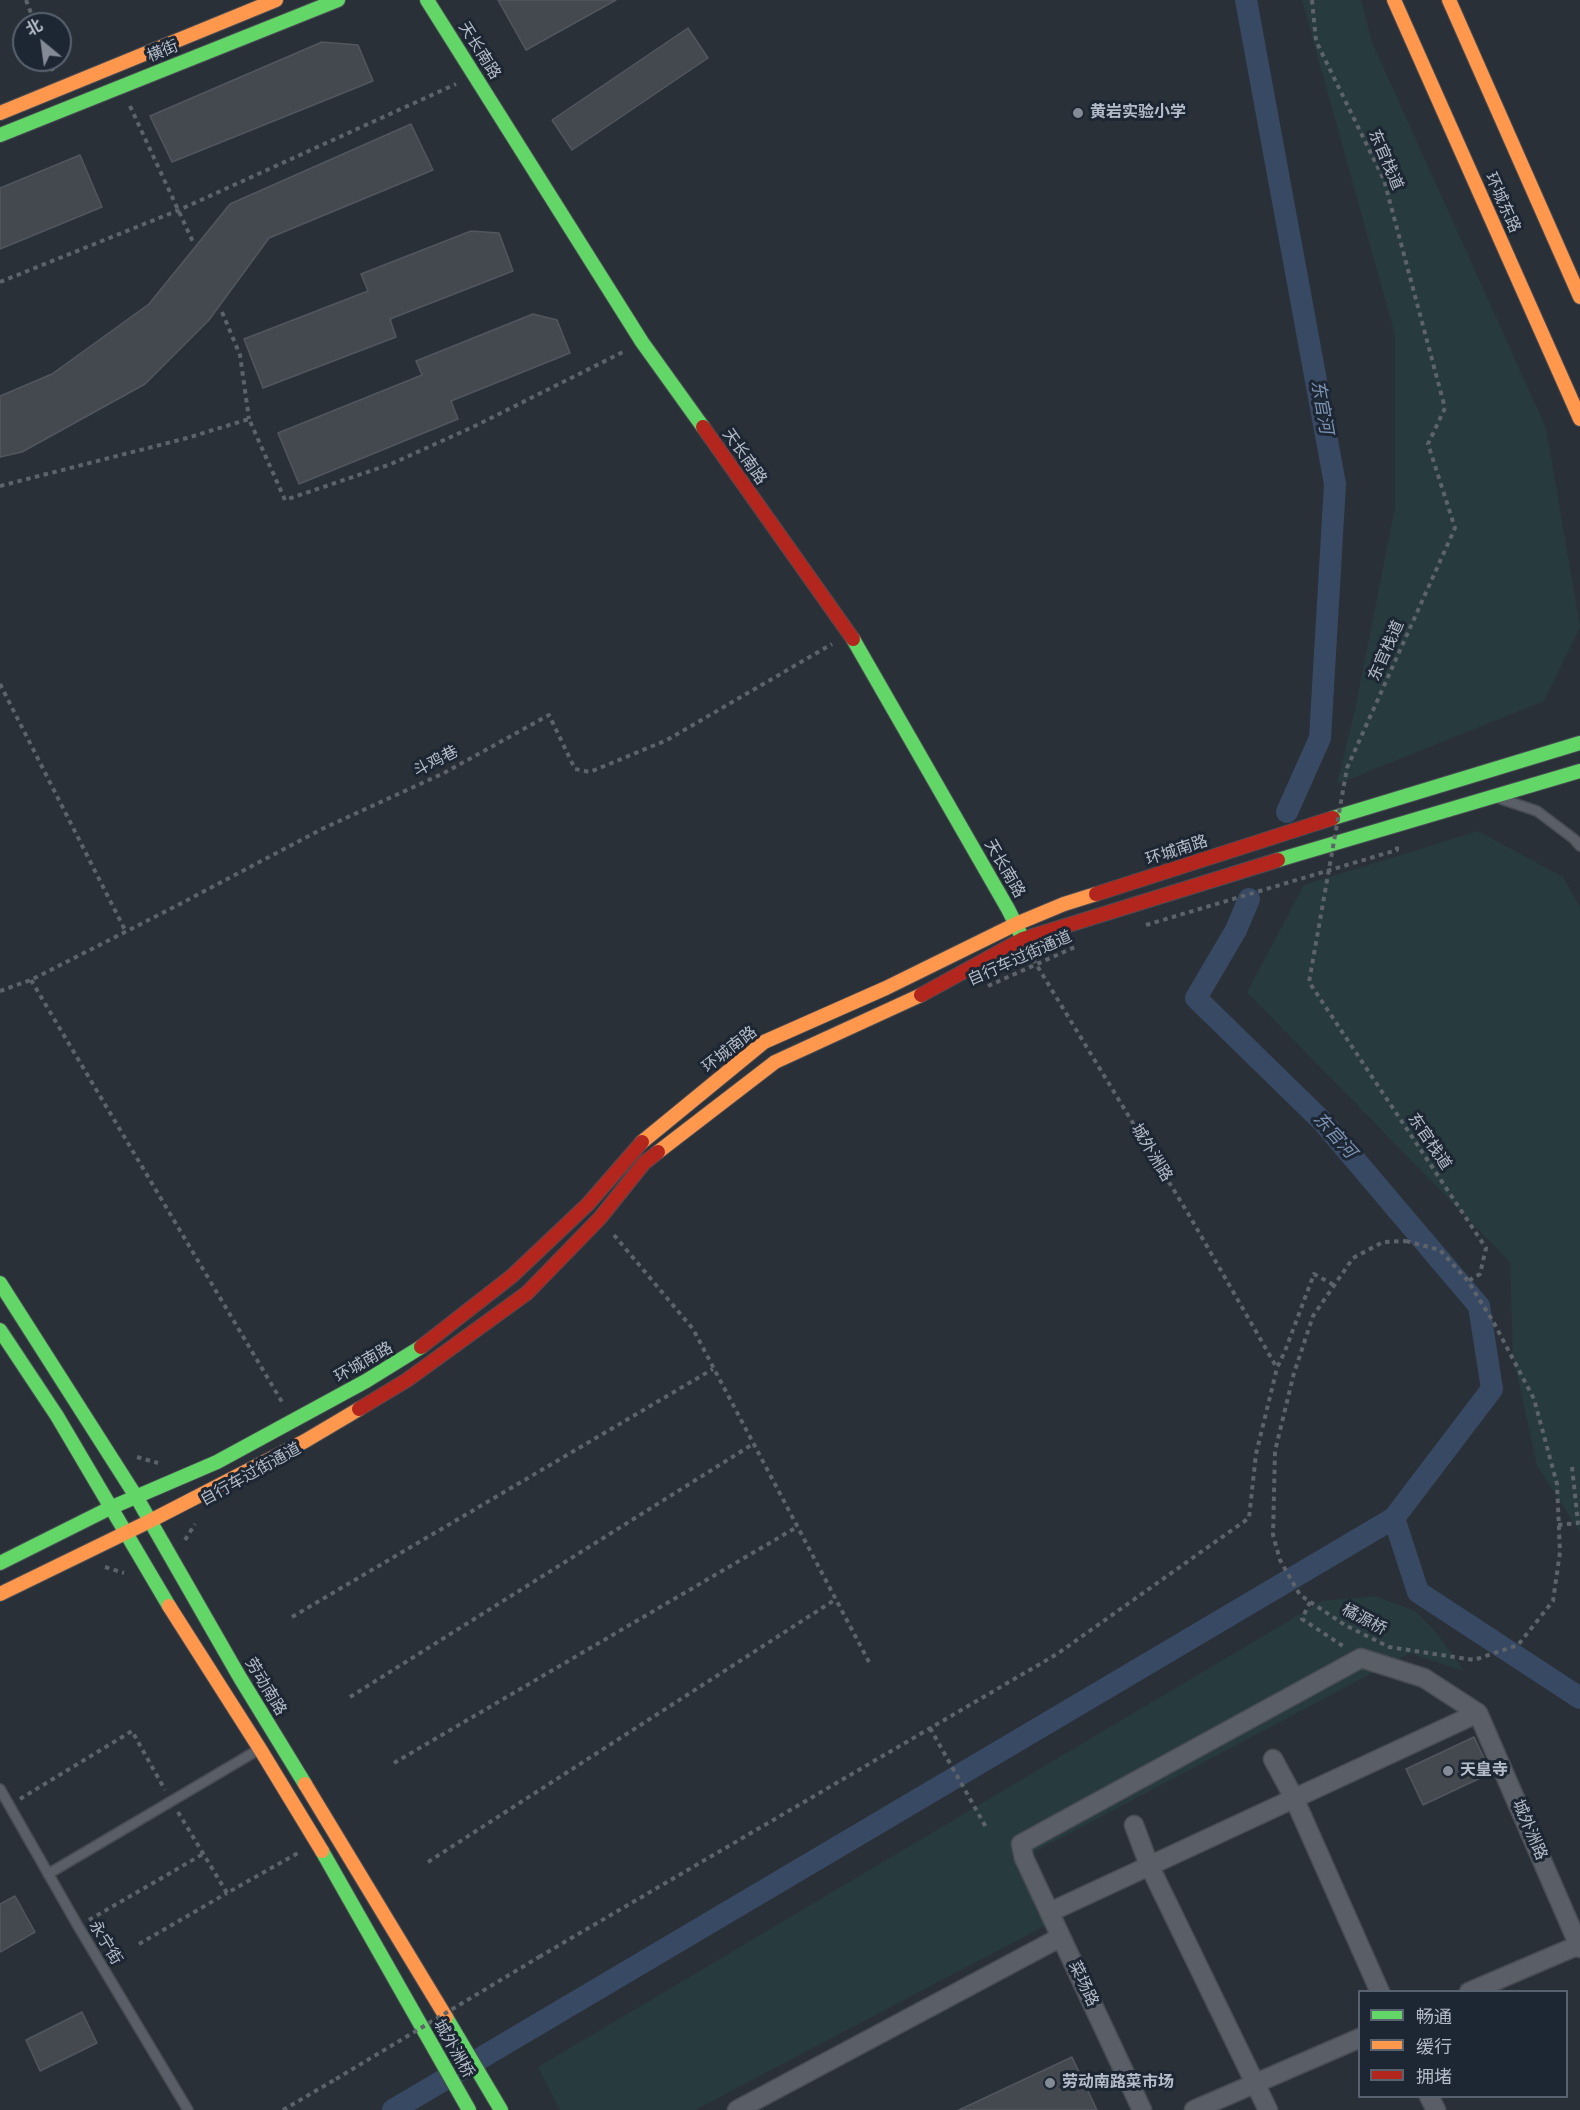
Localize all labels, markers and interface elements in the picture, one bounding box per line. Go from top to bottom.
north arrow [12,12,72,72]
text: 北 [22,15,46,40]
street label: 天长南路 [454,19,504,83]
street label: 横街 [145,37,181,67]
place label: 黄岩实验小学 [1090,103,1186,123]
marker: 黄岩实验小学 [1071,106,1085,120]
street label: 东官栈道 [1364,127,1406,193]
street label: 环城东路 [1480,170,1524,236]
water label: 东官河 [1306,379,1336,435]
street label: 天长南路 [718,425,770,489]
street label: 东官栈道 [1365,618,1409,684]
street label: 斗鸡巷 [410,743,462,781]
street label: 环城南路 [1144,832,1210,870]
street label: 天长南路 [980,836,1028,902]
street label: 自行车过街通道 [965,927,1075,991]
street label: 环城南路 [699,1023,761,1077]
water label: 东官河 [1308,1109,1360,1163]
street label: 东官栈道 [1403,1110,1455,1174]
street label: 城外洲路 [1126,1121,1176,1185]
street label: 环城南路 [331,1339,397,1387]
street label: 自行车过街通道 [197,1439,305,1511]
street label: 橘源桥 [1338,1600,1390,1640]
street label: 劳动南路 [240,1655,290,1719]
place label: 天皇寺 [1460,1761,1508,1781]
marker: 天皇寺 [1441,1764,1455,1778]
street label: 城外洲路 [1508,1797,1550,1863]
street label: 永宁街 [84,1917,126,1969]
street label: 菜场路 [1064,1958,1102,2010]
legend [1358,1990,1568,2098]
text: 畅通 [1416,2006,1452,2027]
street label: 城外洲桥 [429,2016,477,2082]
text: 缓行 [1416,2036,1452,2057]
text: 拥堵 [1416,2066,1452,2087]
place label: 劳动南路菜市场 [1062,2073,1174,2093]
marker: 劳动南路菜市场 [1043,2076,1057,2090]

